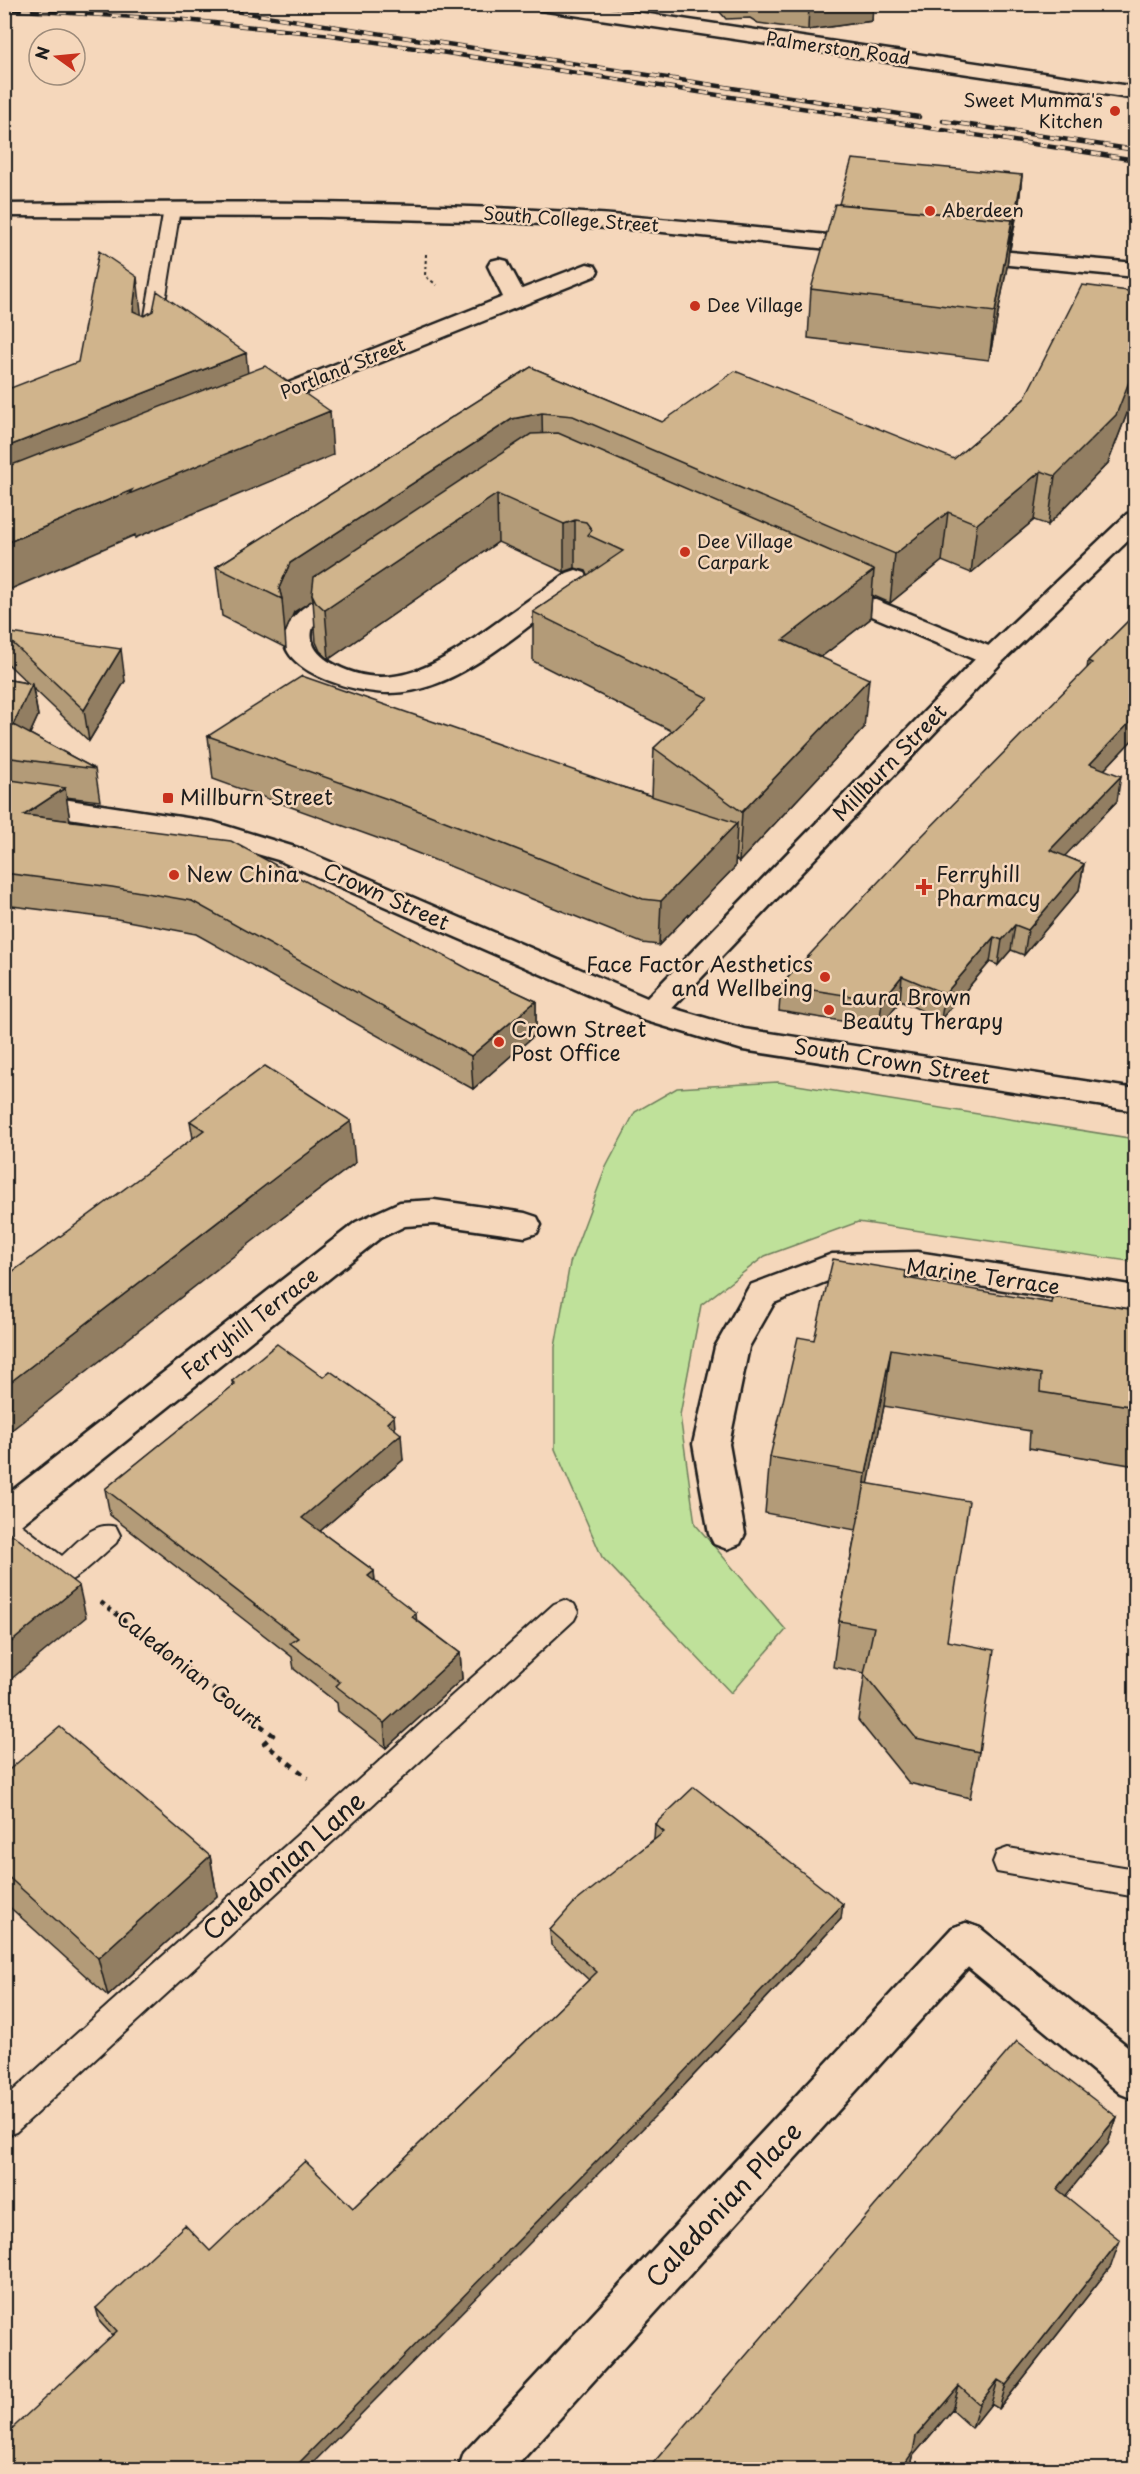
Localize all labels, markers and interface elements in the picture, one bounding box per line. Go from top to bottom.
street label: Palmerston Road [764,24,912,71]
north arrow [27,27,87,87]
text: N [28,44,55,62]
place label: Sweet Mumma's Kitchen [963,86,1103,134]
marker: Sweet Mumma's Kitchen [1108,104,1122,118]
place label: Aberdeen [942,196,1024,223]
street label: South College Street [482,199,660,238]
marker: Aberdeen [923,204,937,218]
place label: Dee Village [707,291,803,318]
marker: Dee Village [688,299,702,313]
street label: Portland Street [276,330,409,405]
place label: Dee Village Carpark [697,527,793,575]
marker: Dee Village Carpark [678,545,692,559]
street label: Millburn Street [824,696,953,828]
place label: Millburn Street [180,780,333,812]
marker: Millburn Street [161,791,175,805]
street label: Crown Street [319,853,455,937]
place label: New China [186,857,299,889]
place label: Ferryhill Pharmacy [936,857,1041,913]
marker: New China [167,868,181,882]
marker: Ferryhill Pharmacy [917,880,931,894]
place label: Face Factor Aesthetics and Wellbeing [586,947,813,1003]
marker: Face Factor Aesthetics and Wellbeing [818,970,832,984]
place label: Laura Brown Beauty Therapy [841,980,1003,1036]
marker: Laura Brown Beauty Therapy [822,1003,836,1017]
place label: Crown Street Post Office [511,1012,646,1068]
street label: South Crown Street [792,1029,992,1091]
marker: Crown Street Post Office [492,1035,506,1049]
street label: Marine Terrace [904,1248,1062,1302]
street label: Ferryhill Terrace [173,1258,324,1386]
street label: Caledonian Court [110,1601,270,1736]
street label: Caledonian Lane [193,1781,373,1949]
street label: Caledonian Place [636,2112,810,2296]

